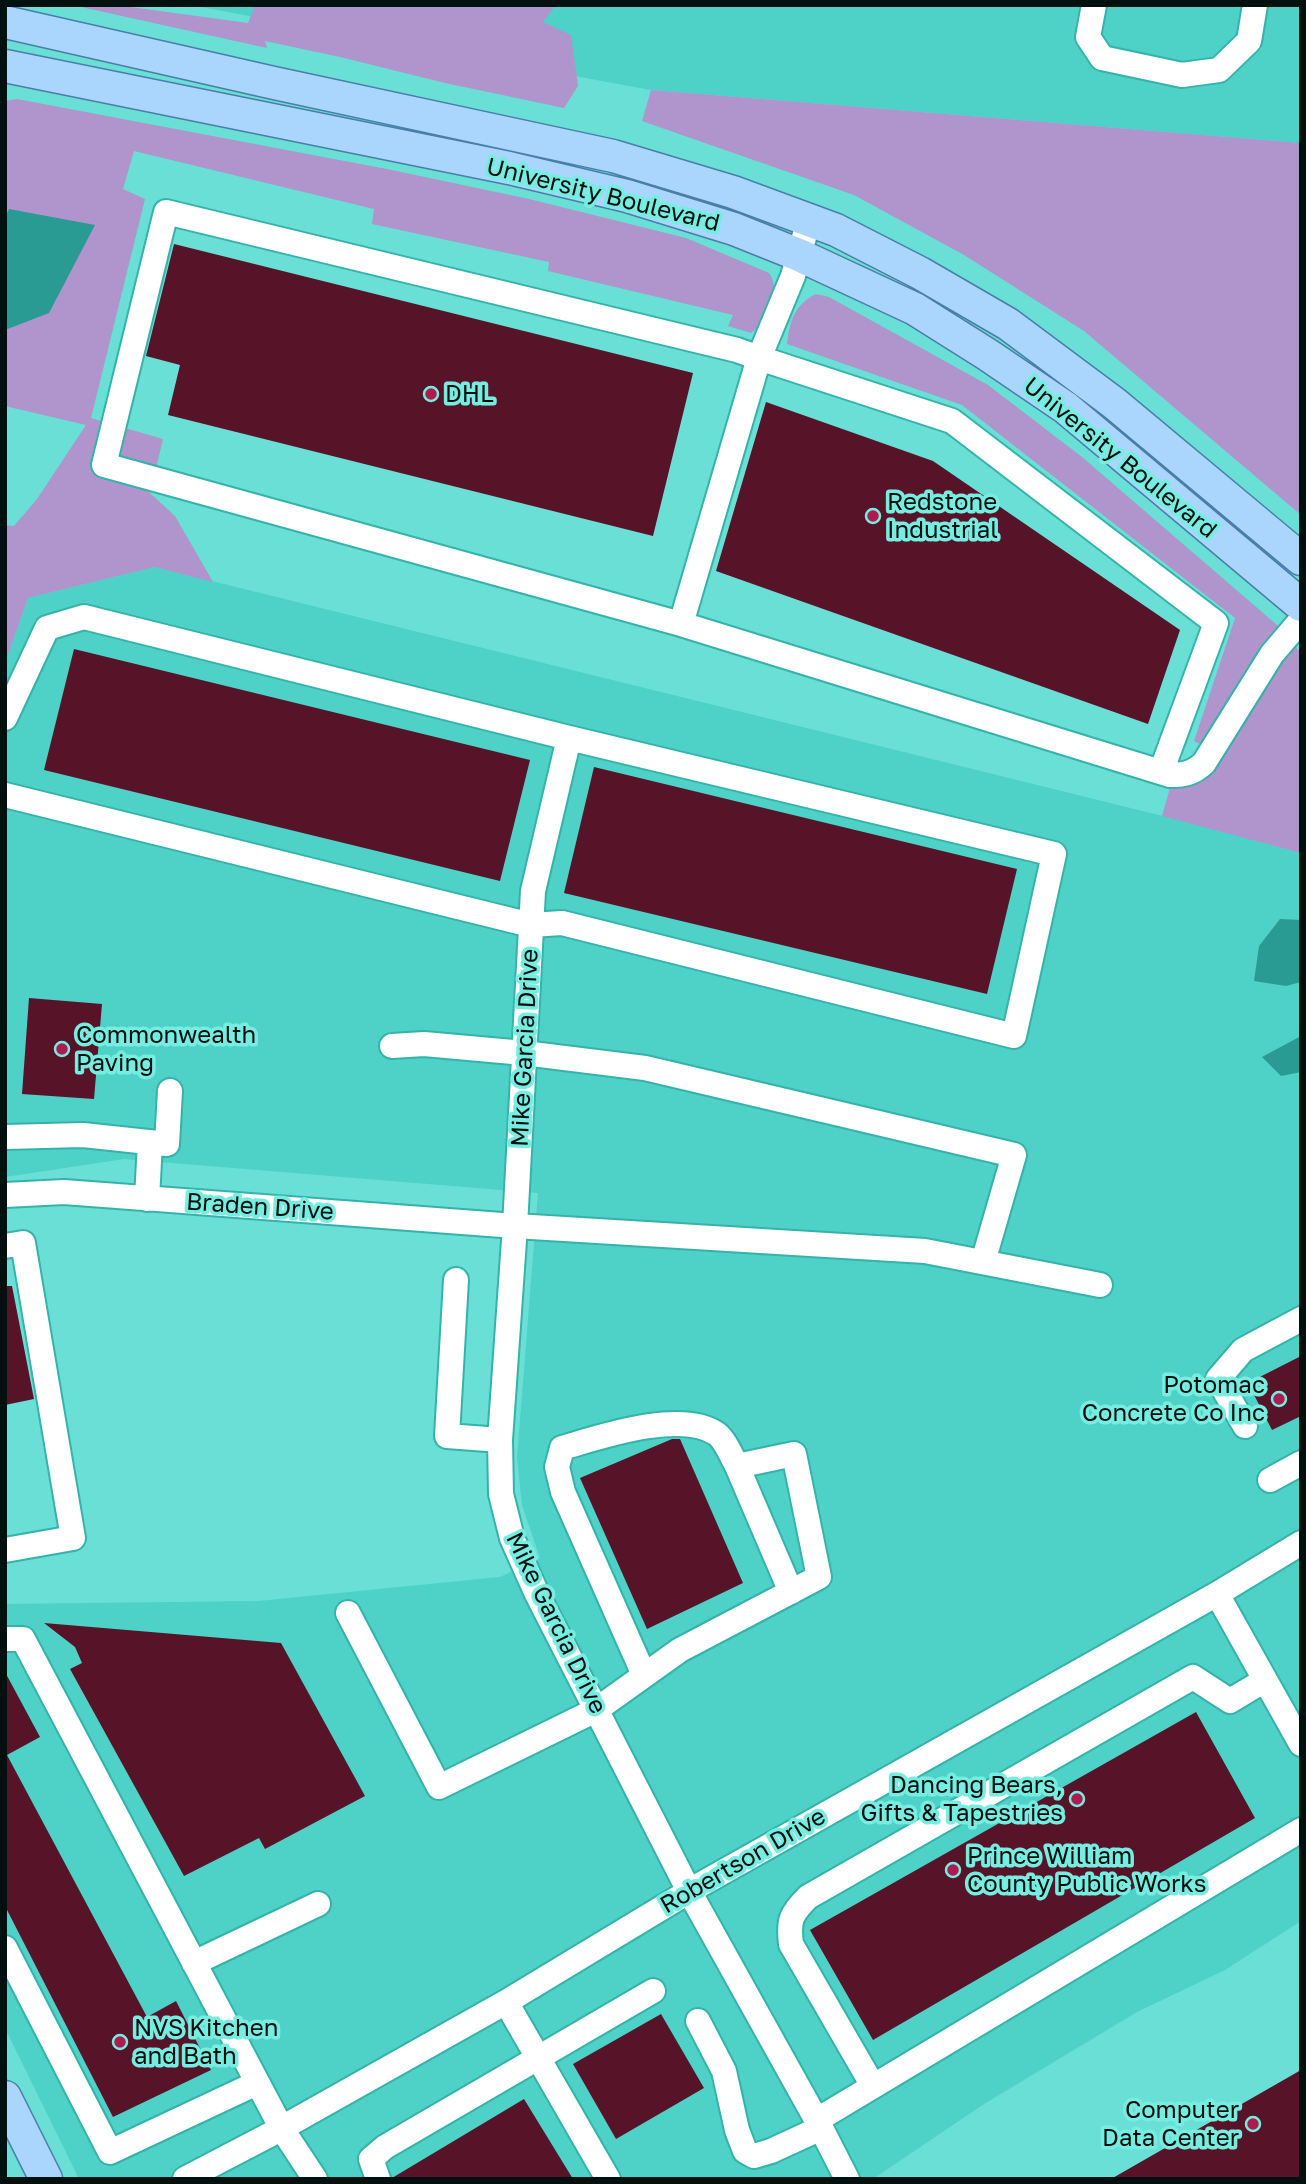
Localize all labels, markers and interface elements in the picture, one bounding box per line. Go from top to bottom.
street label: University Boulevard [483,152,723,238]
street label: University Boulevard [1018,371,1222,545]
place label: DHL [445,380,494,408]
marker: DHL [423,386,439,402]
place label: Redstone Industrial [887,488,998,544]
marker: Redstone Industrial [865,508,881,524]
street label: Mike Garcia Drive [505,948,545,1148]
place label: Commonwealth Paving [76,1021,256,1077]
marker: Commonwealth Paving [54,1041,70,1057]
street label: Braden Drive [185,1187,335,1227]
place label: Potomac Concrete Co Inc [1082,1371,1265,1427]
marker: Potomac Concrete Co Inc [1271,1391,1287,1407]
street label: Mike Garcia Drive [500,1528,612,1718]
place label: Dancing Bears, Gifts & Tapestries [861,1771,1063,1827]
marker: Dancing Bears, Gifts & Tapestries [1069,1791,1085,1807]
street label: Robertson Drive [655,1802,831,1920]
place label: Prince William County Public Works [967,1842,1207,1898]
marker: Prince William County Public Works [945,1862,961,1878]
place label: NVS Kitchen and Bath [134,2014,278,2070]
marker: NVS Kitchen and Bath [112,2034,128,2050]
place label: Computer Data Center [1102,2096,1239,2152]
marker: Computer Data Center [1245,2116,1261,2132]

